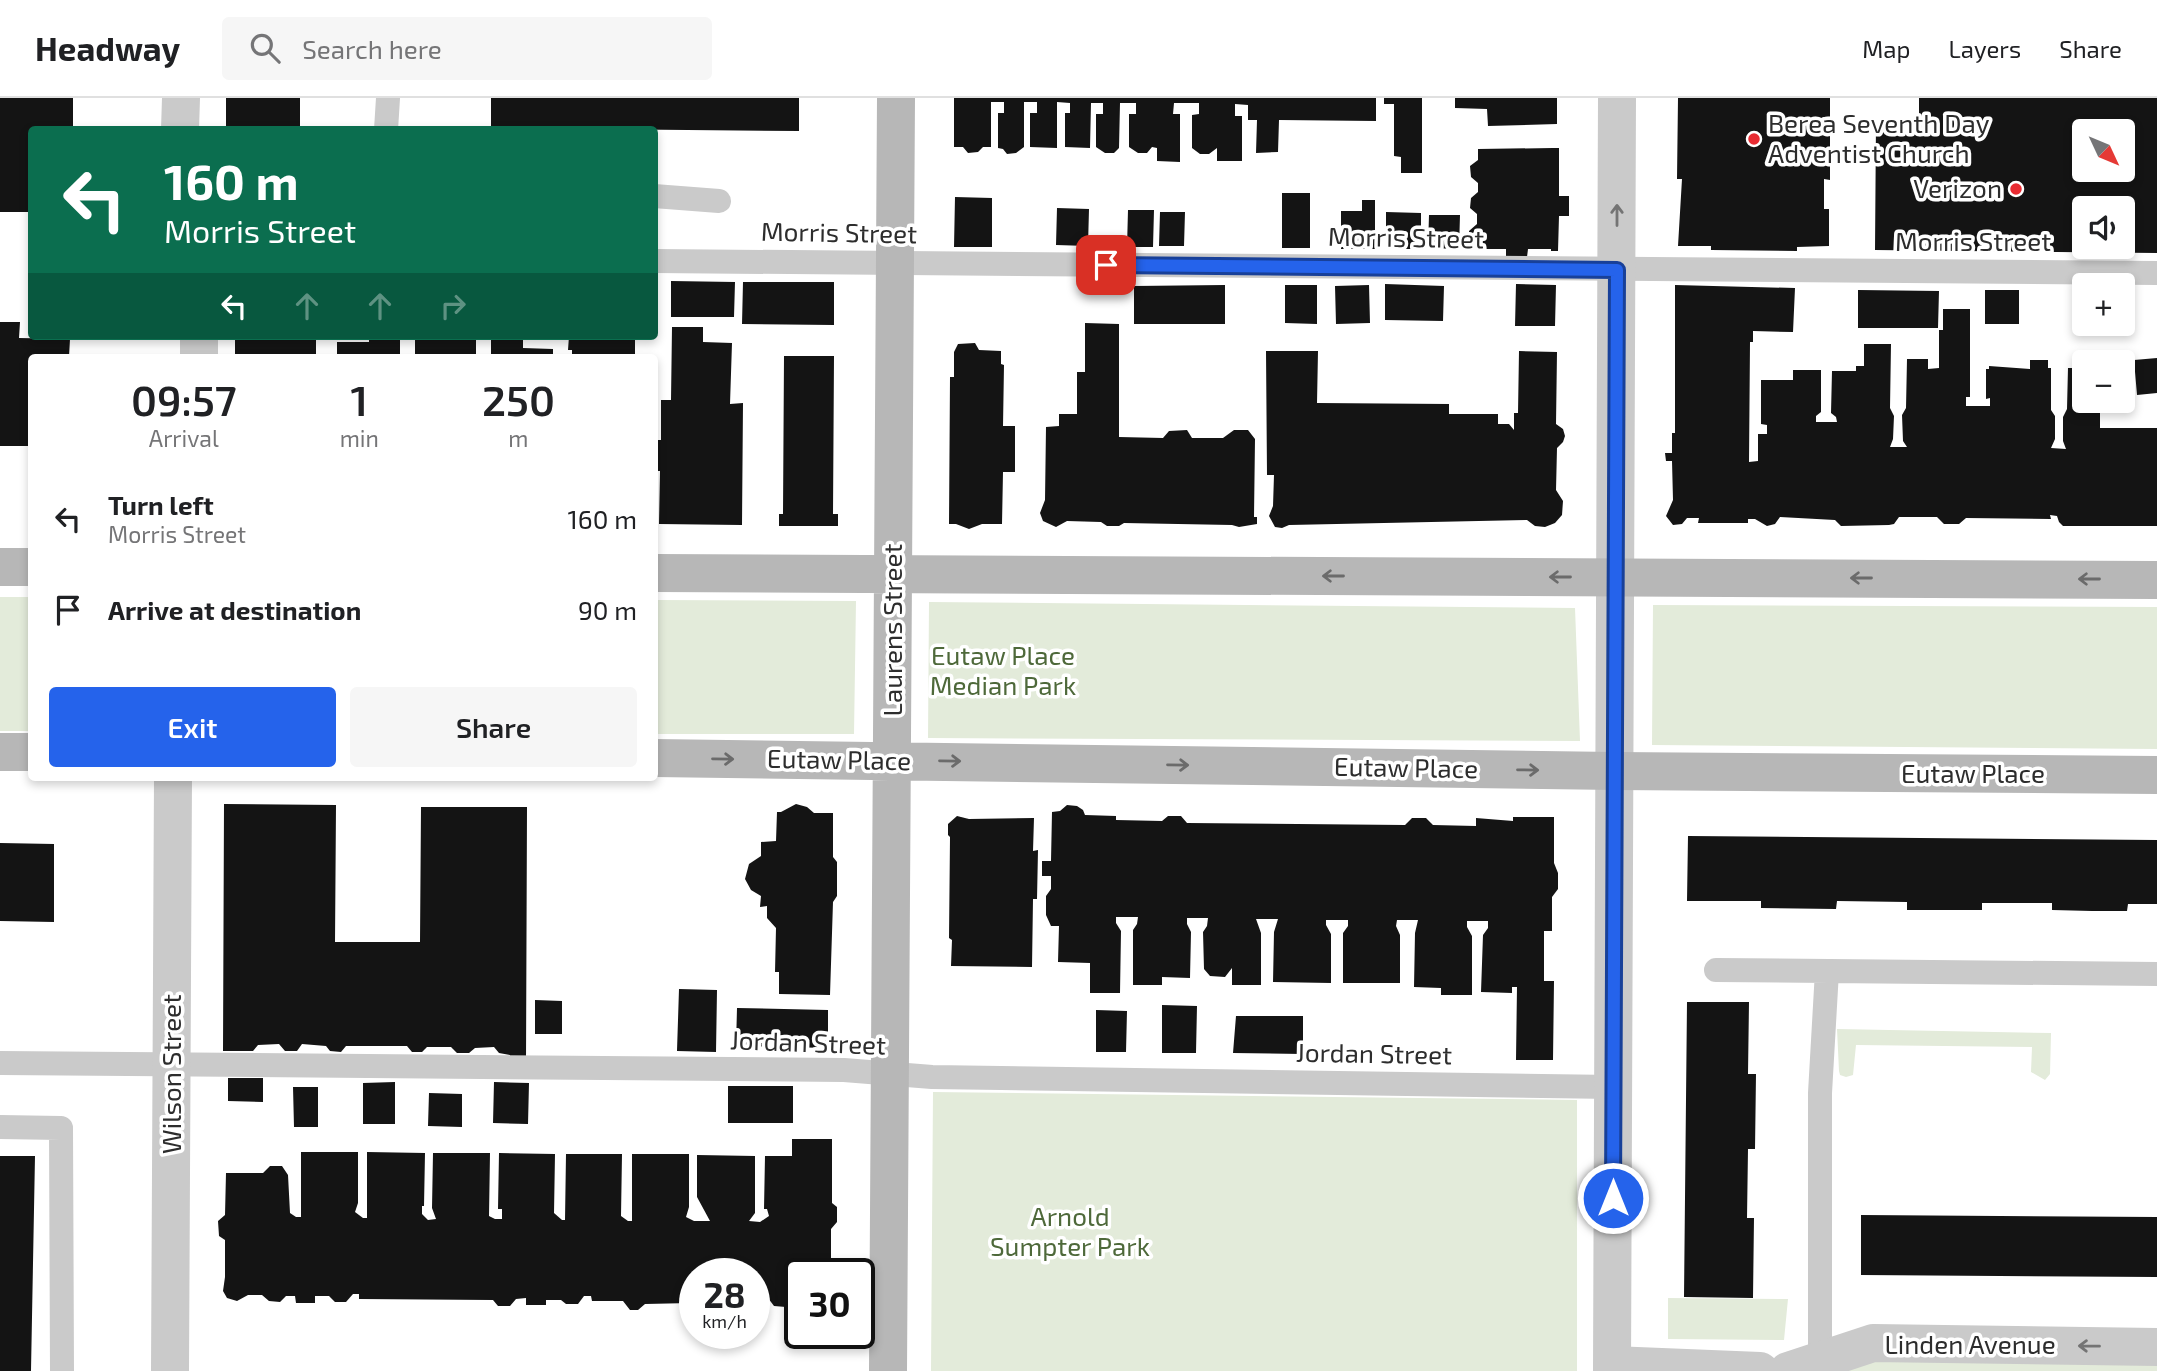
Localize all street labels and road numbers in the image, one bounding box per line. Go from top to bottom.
street label: Morris Street [761,215,917,248]
street label: Morris Street [1328,220,1484,253]
street label: Morris Street [1895,225,2051,256]
street label: Laurens Street [876,543,907,716]
street label: Eutaw Place [767,742,911,775]
street label: Eutaw Place [1334,750,1478,783]
street label: Eutaw Place [1901,757,2045,788]
street label: Wilson Street [155,994,186,1154]
street label: Jordan Street [730,1023,887,1060]
street label: Jordan Street [1296,1036,1452,1069]
street label: Linden Avenue [1884,1328,2056,1359]

